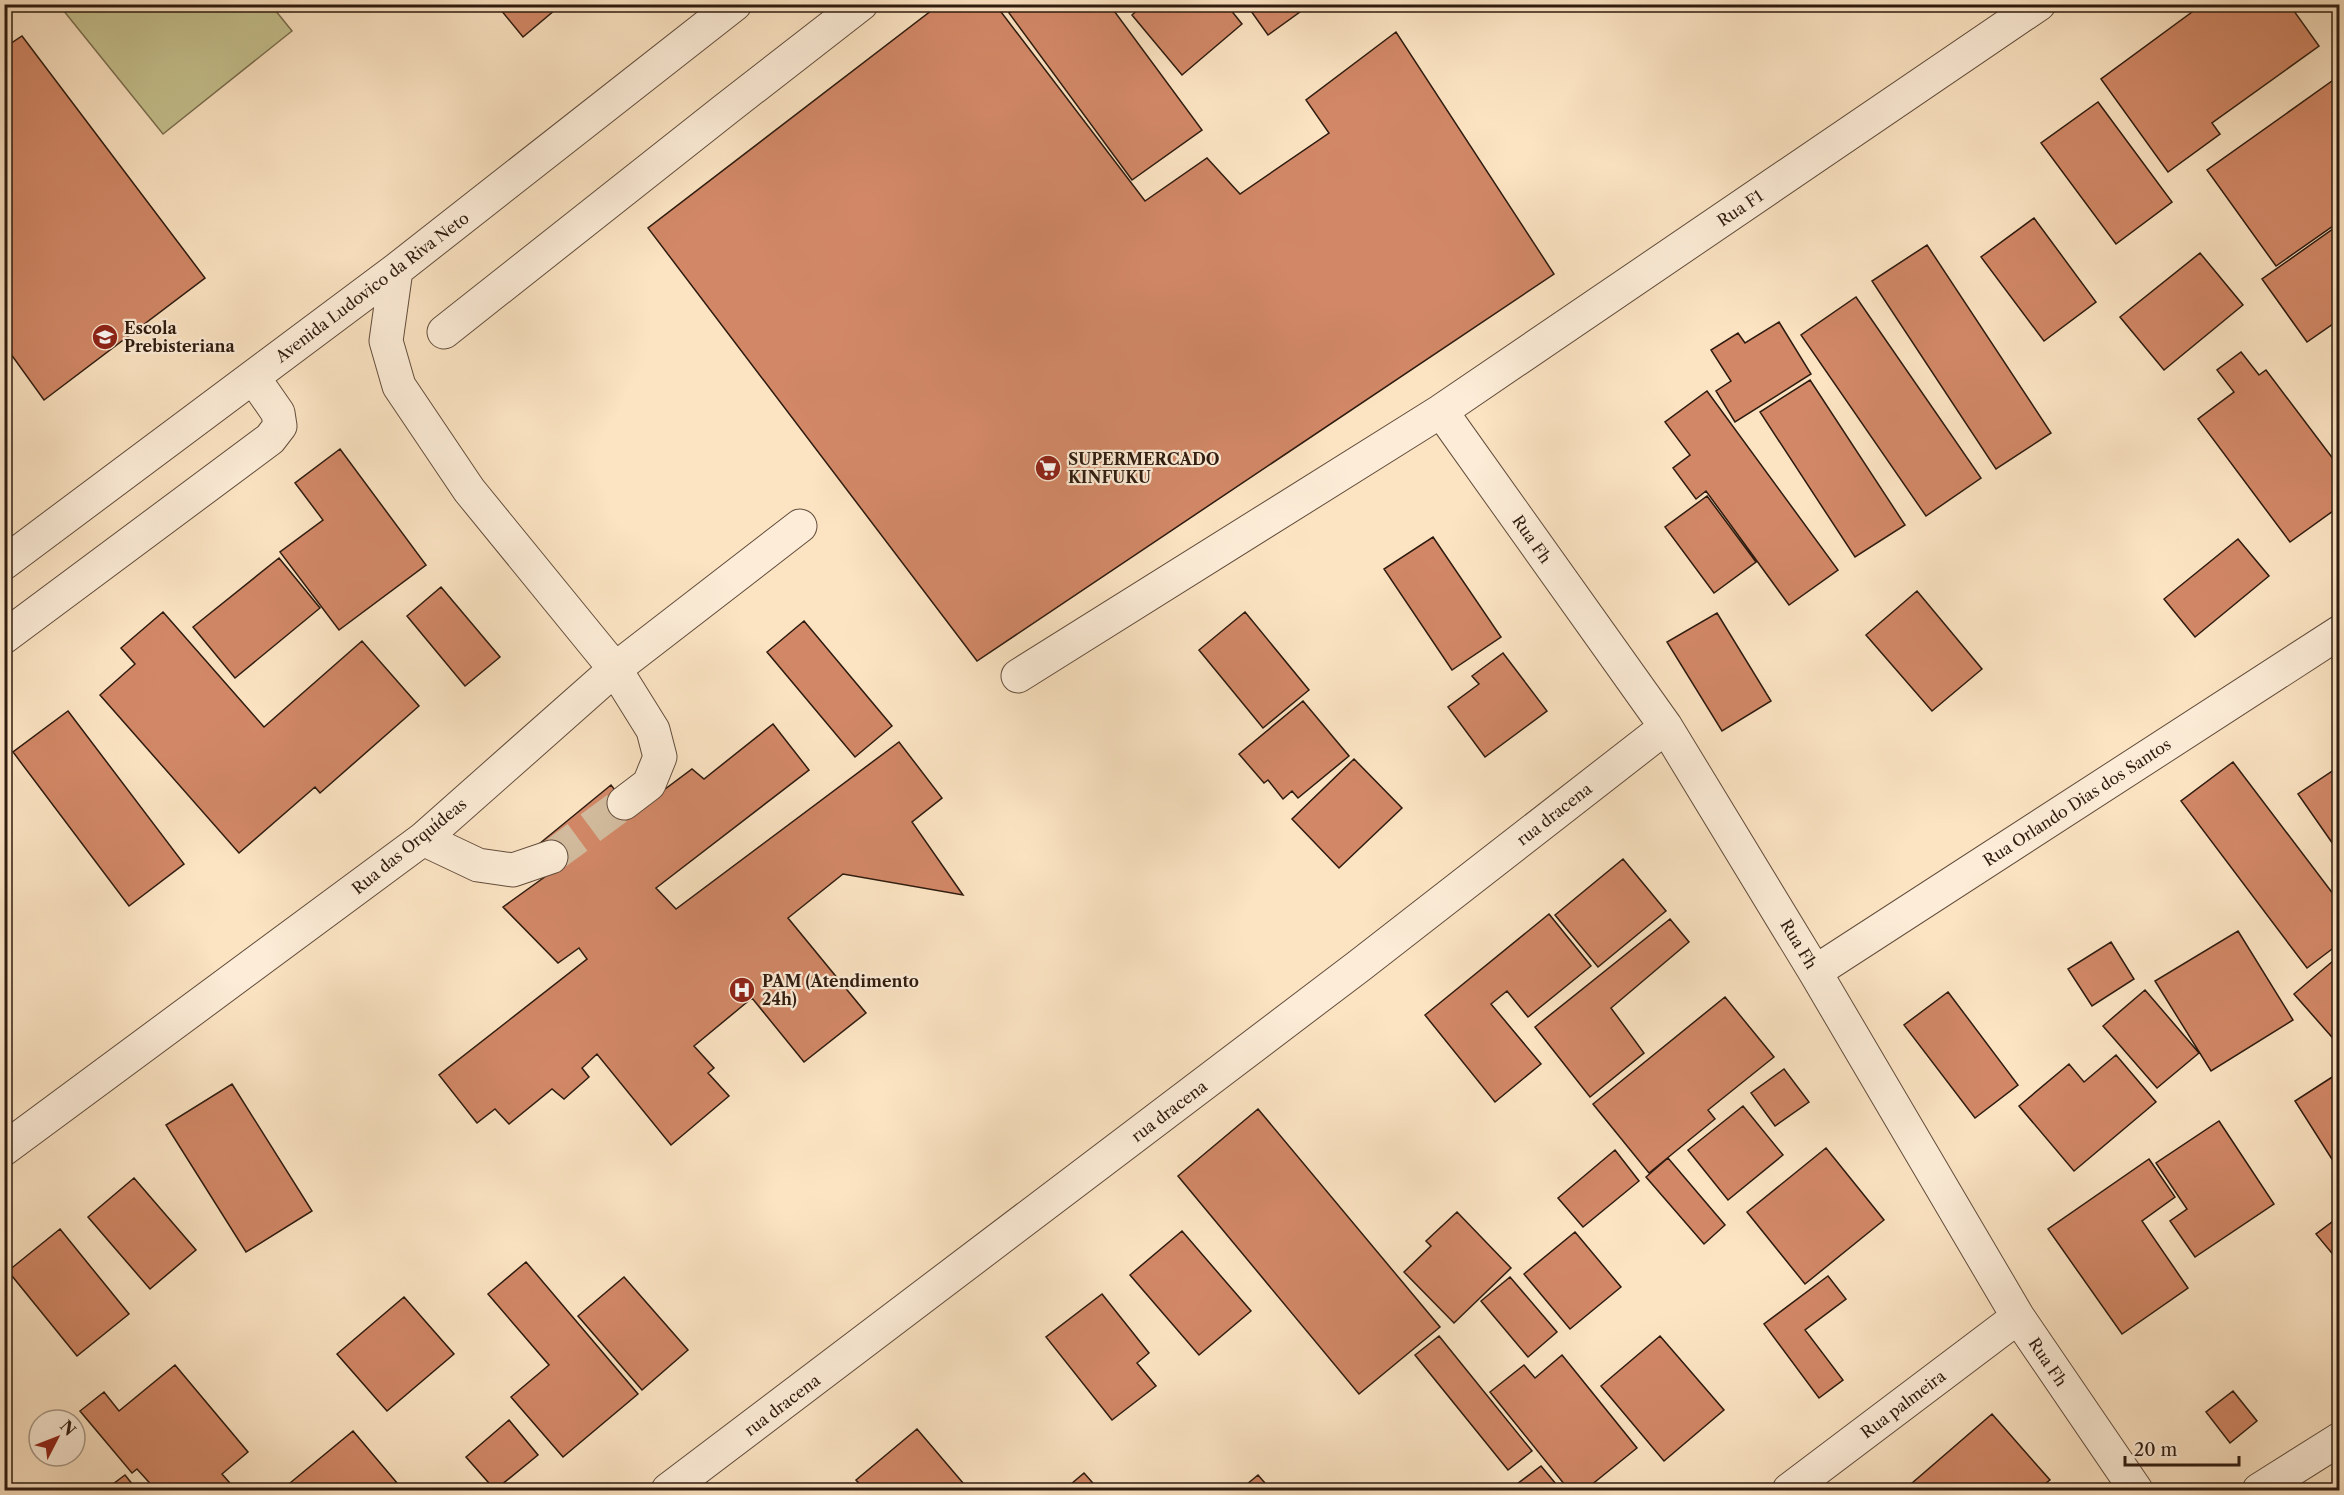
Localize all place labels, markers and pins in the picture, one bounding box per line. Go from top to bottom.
place label: Escola Prebisteriana [124,318,235,356]
school or university icon: Escola Prebisteriana [90,322,120,352]
place label: SUPERMERCADO KINFUKU [1068,449,1220,487]
supermarket icon: SUPERMERCADO KINFUKU [1033,453,1063,483]
place label: PAM (Atendimento 24h) [762,971,919,1009]
hospital icon: PAM (Atendimento 24h) [727,975,757,1005]

